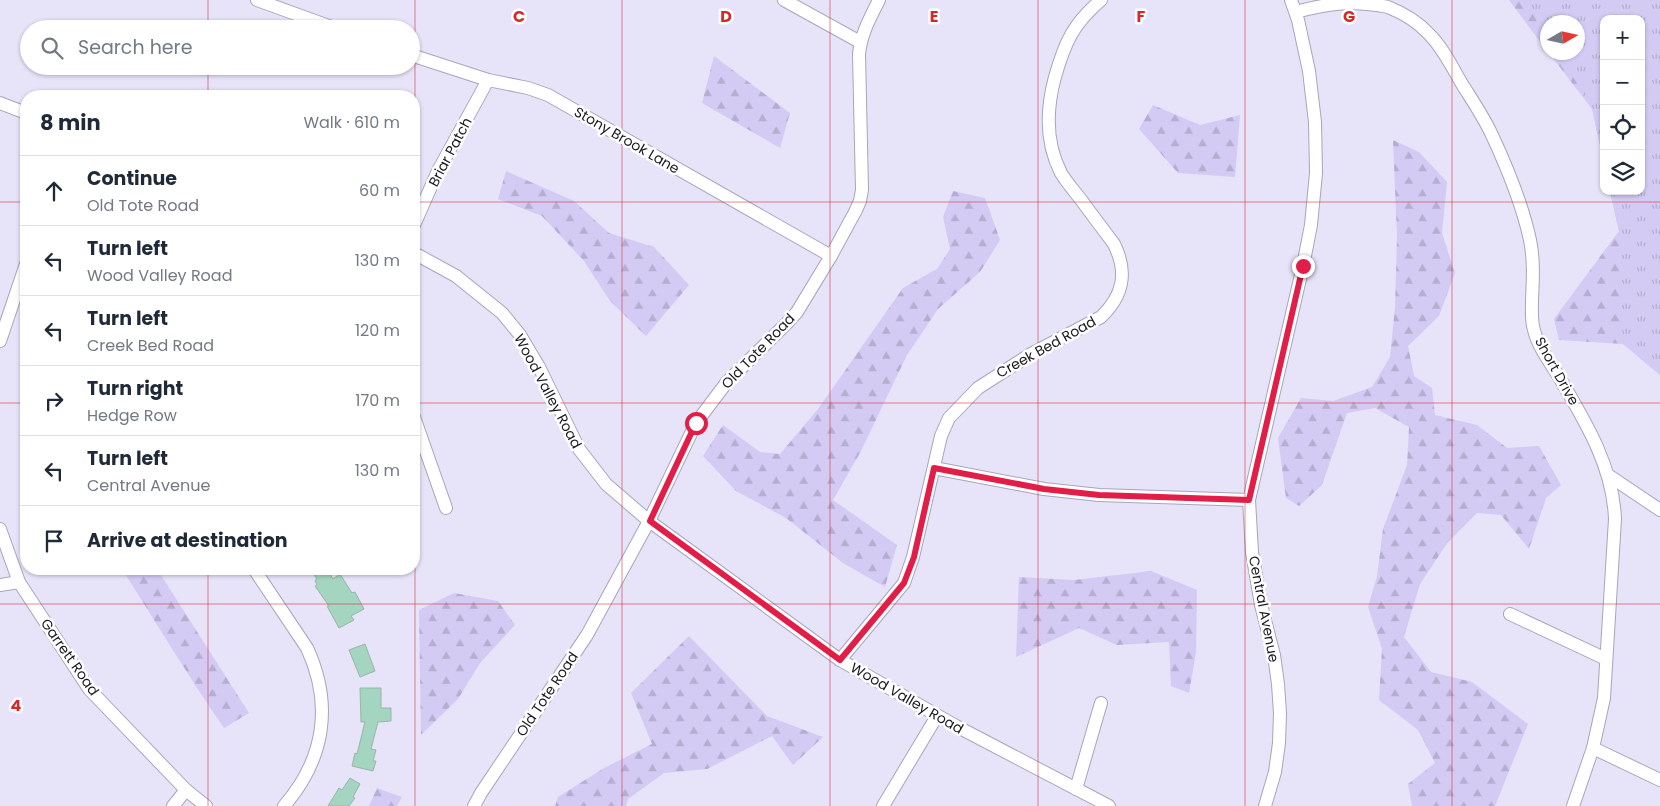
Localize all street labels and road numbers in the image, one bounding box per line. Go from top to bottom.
street label: Stony Brook Lane [571,102,684,178]
street label: Briar Patch [423,114,477,190]
street label: Old Tote Road [717,309,799,393]
street label: Creek Bed Road [993,311,1099,383]
street label: Wood Valley Road [509,330,587,452]
street label: Short Drive [1530,333,1584,409]
street label: Central Avenue [1244,554,1284,664]
street label: Garrett Road [36,614,104,700]
street label: Old Tote Road [511,648,583,740]
street label: Wood Valley Road [847,658,967,738]

